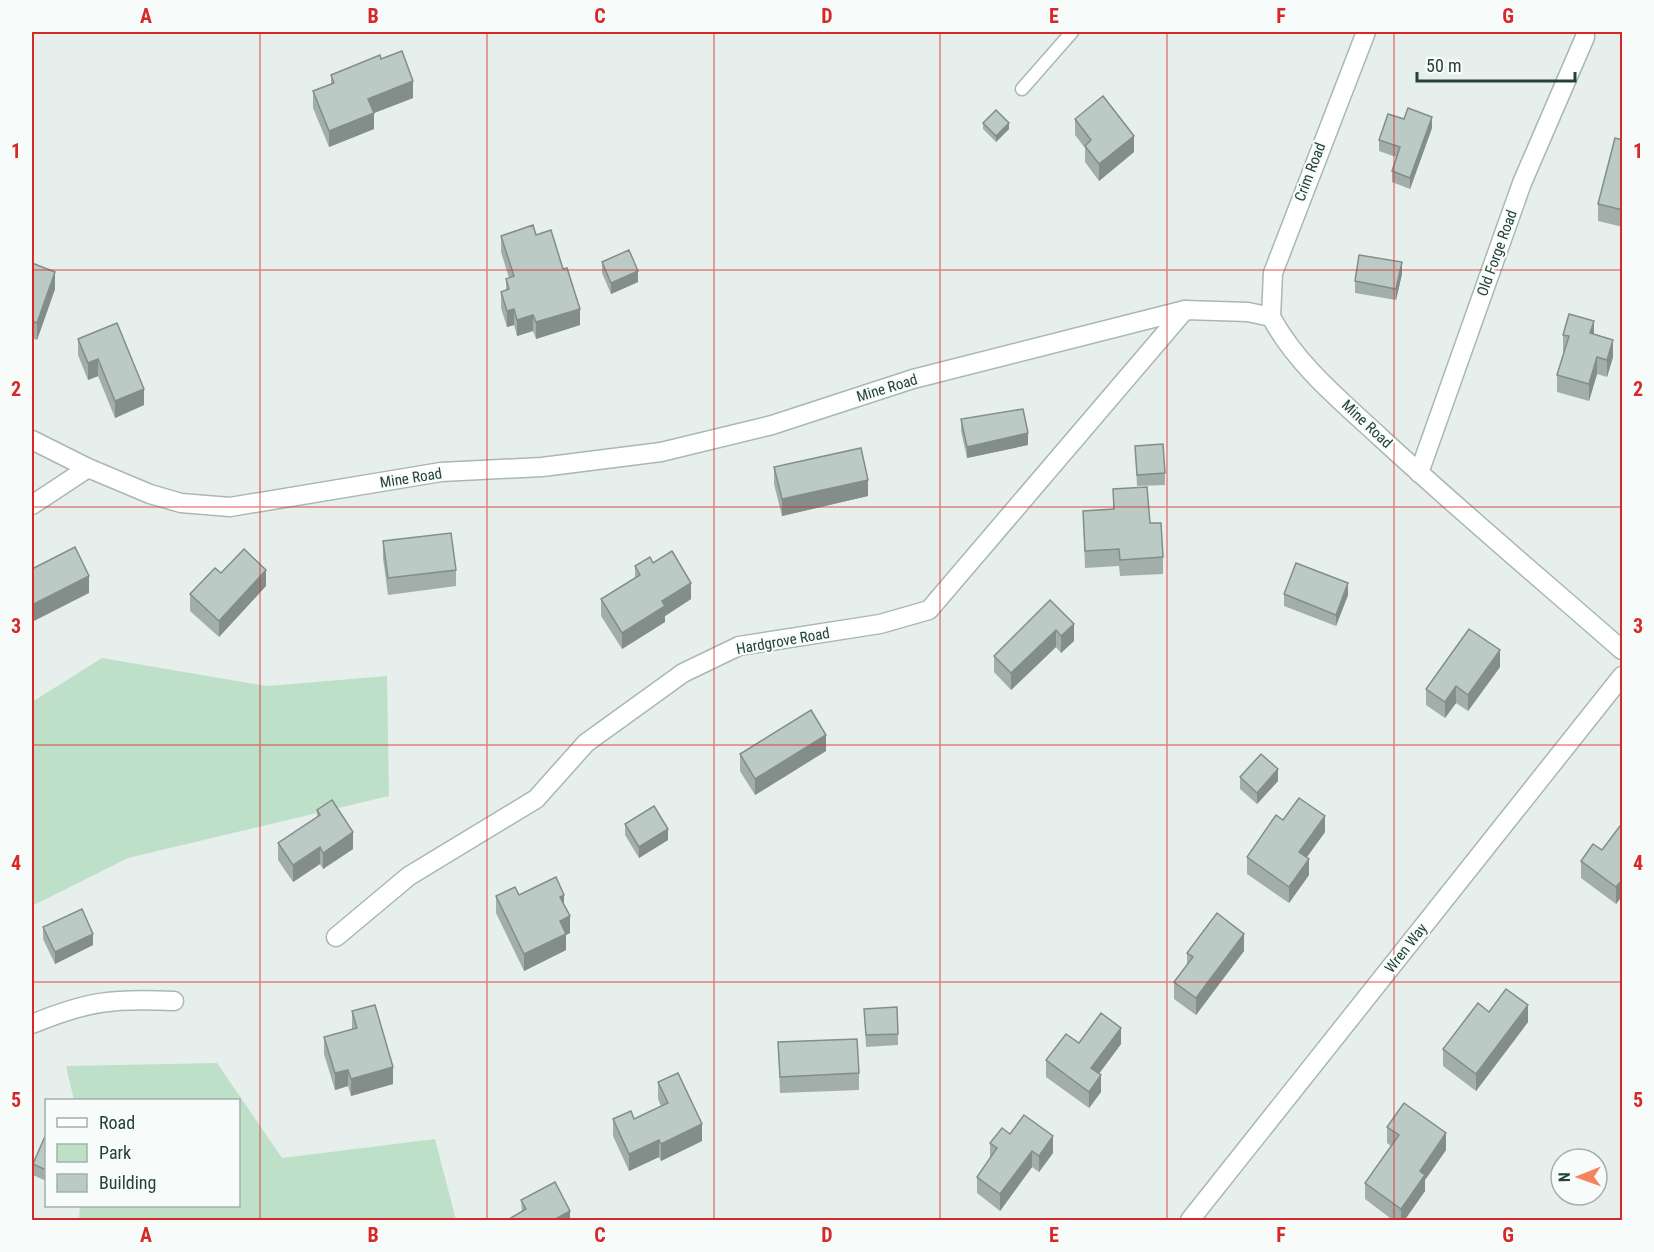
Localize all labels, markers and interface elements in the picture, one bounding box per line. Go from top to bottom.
text: A [140,4,152,28]
text: B [367,4,379,28]
text: C [594,4,606,28]
text: D [821,4,833,28]
text: E [1049,4,1059,28]
text: F [1276,4,1286,28]
text: G [1502,4,1514,28]
scale bar [1417,45,1574,83]
text: 50 m [1426,55,1461,76]
text: 1 [11,139,21,163]
text: 1 [1633,139,1643,163]
street label: Crim Road [1291,140,1329,204]
street label: Old Forge Road [1473,207,1521,299]
street label: Mine Road [854,370,920,406]
text: 2 [11,377,21,401]
text: 2 [1633,377,1643,401]
street label: Mine Road [1338,396,1396,452]
street label: Mine Road [379,464,443,492]
text: 3 [11,614,21,638]
text: 3 [1633,614,1643,638]
street label: Hardgrove Road [735,624,831,658]
text: 4 [11,851,21,875]
text: 4 [1633,851,1643,875]
street label: Wren Way [1381,920,1431,976]
text: 5 [11,1088,21,1112]
text: 5 [1633,1088,1643,1112]
legend [45,1099,240,1207]
text: Road [99,1112,135,1133]
text: Park [99,1142,131,1163]
north arrow [1549,1147,1609,1207]
text: Building [99,1172,156,1193]
text: N [1555,1172,1574,1182]
text: A [140,1223,152,1247]
text: B [367,1223,379,1247]
text: C [594,1223,606,1247]
text: D [821,1223,833,1247]
text: E [1049,1223,1059,1247]
text: F [1276,1223,1286,1247]
text: G [1502,1223,1514,1247]

